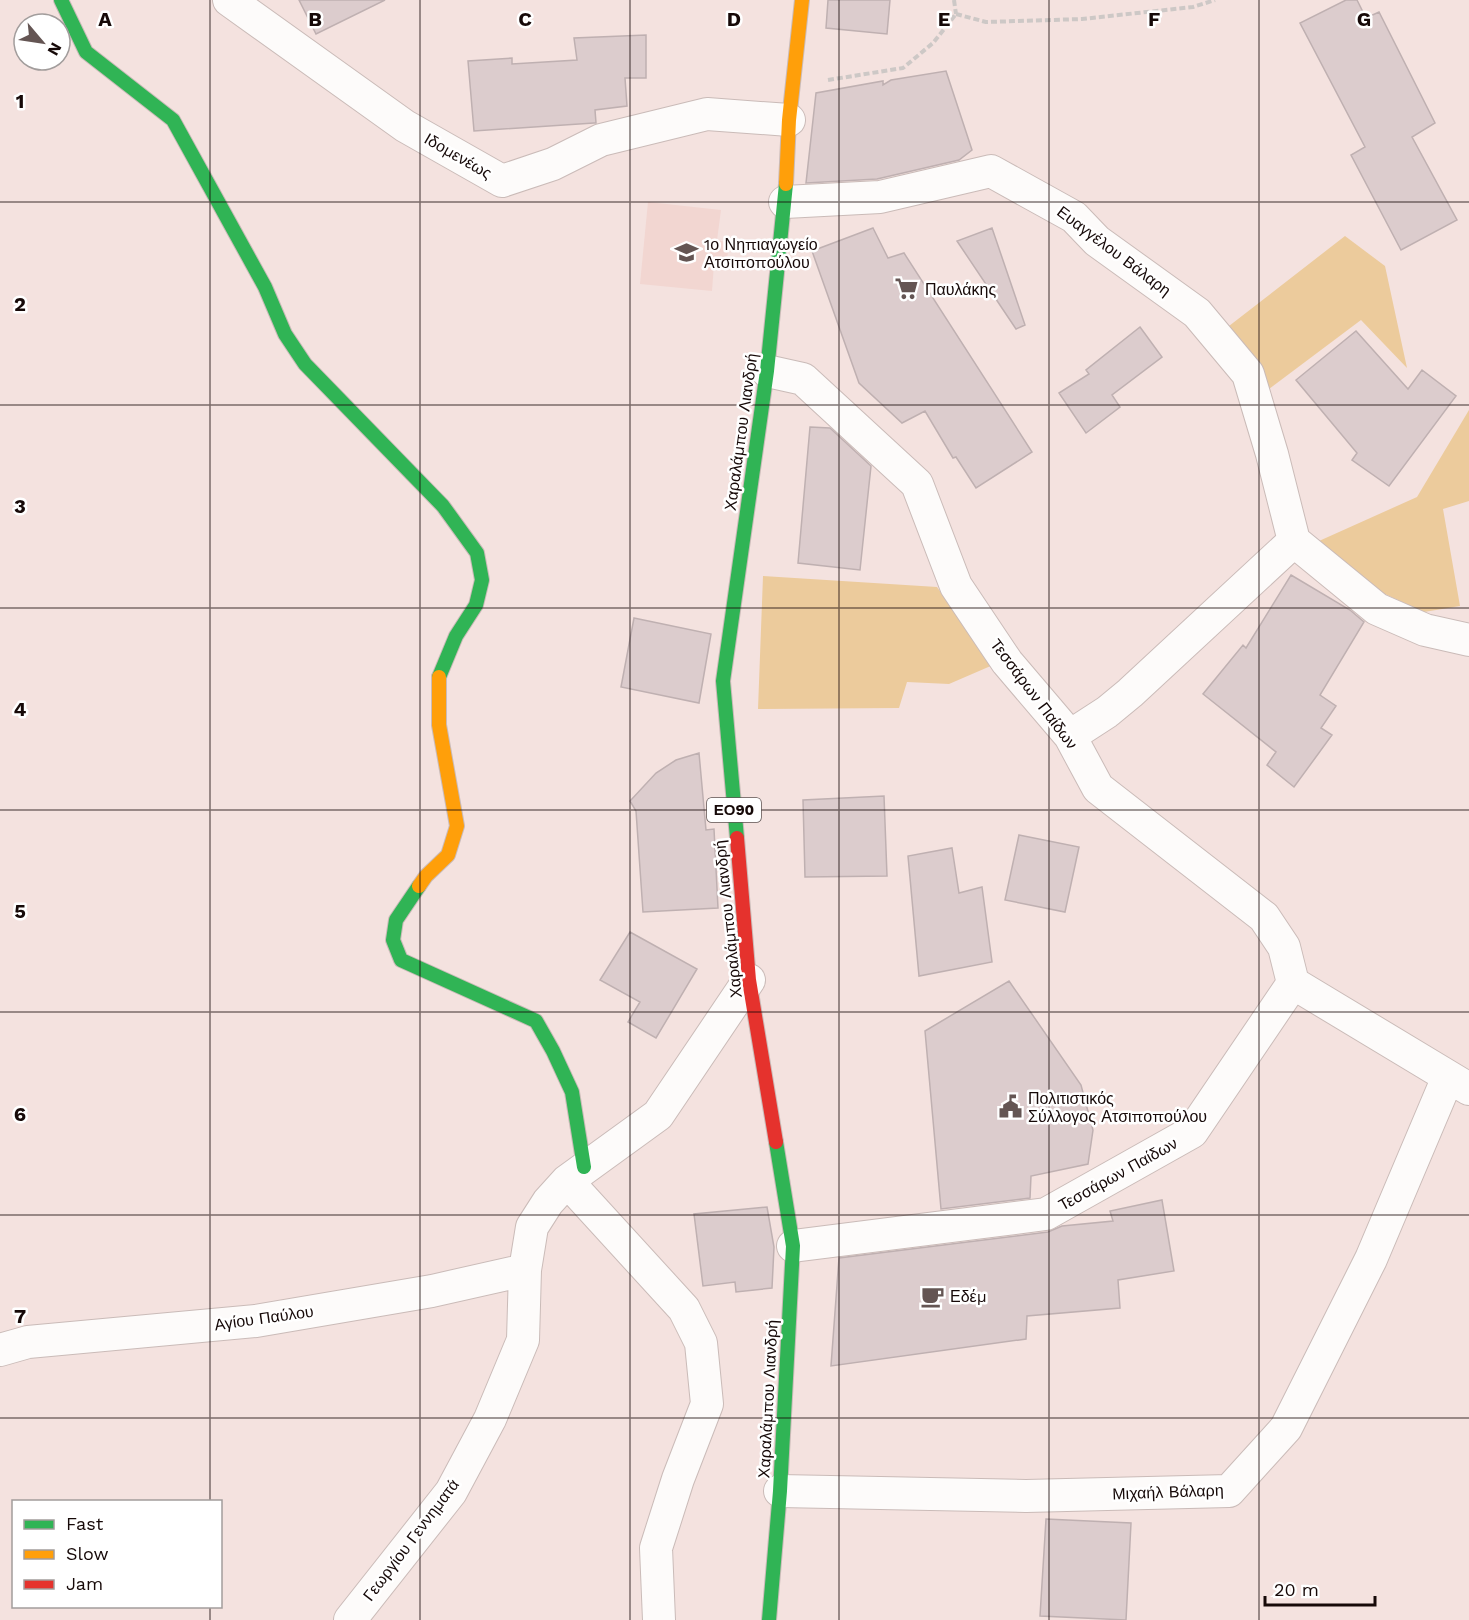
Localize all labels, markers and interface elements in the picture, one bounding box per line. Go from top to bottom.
text: A [98,7,112,31]
text: B [308,7,322,31]
text: C [518,7,532,31]
text: D [727,7,741,31]
text: E [938,7,950,31]
text: F [1148,7,1160,31]
text: G [1357,7,1371,31]
north arrow [12,12,72,72]
text: N [43,39,66,59]
text: 1 [16,89,24,113]
street label: Ιδομενέως [421,129,495,183]
street label: Ευαγγέλου Βάλαρη [1053,202,1175,300]
place label: 1ο Νηπιαγωγείο Ατσιποπούλου [704,235,818,272]
school or university icon: 1ο Νηπιαγωγείο Ατσιποπούλου [673,240,699,266]
supermarket icon: Παυλάκης [894,276,920,302]
place label: Παυλάκης [925,280,996,299]
text: 2 [14,292,26,316]
street label: Χαραλάμπου Λιανδρή [721,352,761,512]
text: 3 [14,494,26,518]
street label: Τεσσάρων Παίδων [986,635,1082,753]
text: 4 [14,697,27,721]
road number: ΕΟ90 [707,798,761,822]
street label: Χαραλάμπου Λιανδρή [710,839,746,999]
text: 5 [14,899,26,923]
place label: Πολιτιστικός Σύλλογος Ατσιποπούλου [1028,1089,1207,1126]
public building icon: Πολιτιστικός Σύλλογος Ατσιποπούλου [997,1094,1023,1120]
text: 6 [14,1102,26,1126]
street label: Τεσσάρων Παίδων [1055,1133,1181,1215]
cafe icon: Εδέμ [919,1283,945,1309]
place label: Εδέμ [950,1287,987,1306]
street label: Αγίου Παύλου [213,1302,315,1334]
text: 7 [14,1304,26,1328]
street label: Χαραλάμπου Λιανδρή [754,1319,782,1479]
street label: Γεωργίου Γεννηματά [359,1475,463,1605]
street label: Μιχαήλ Βάλαρη [1112,1481,1224,1503]
legend [12,1500,222,1608]
text: Fast [66,1513,104,1534]
text: Slow [66,1543,109,1564]
scale bar [1265,1569,1374,1607]
text: Jam [66,1573,103,1594]
text: 20 m [1274,1579,1319,1600]

